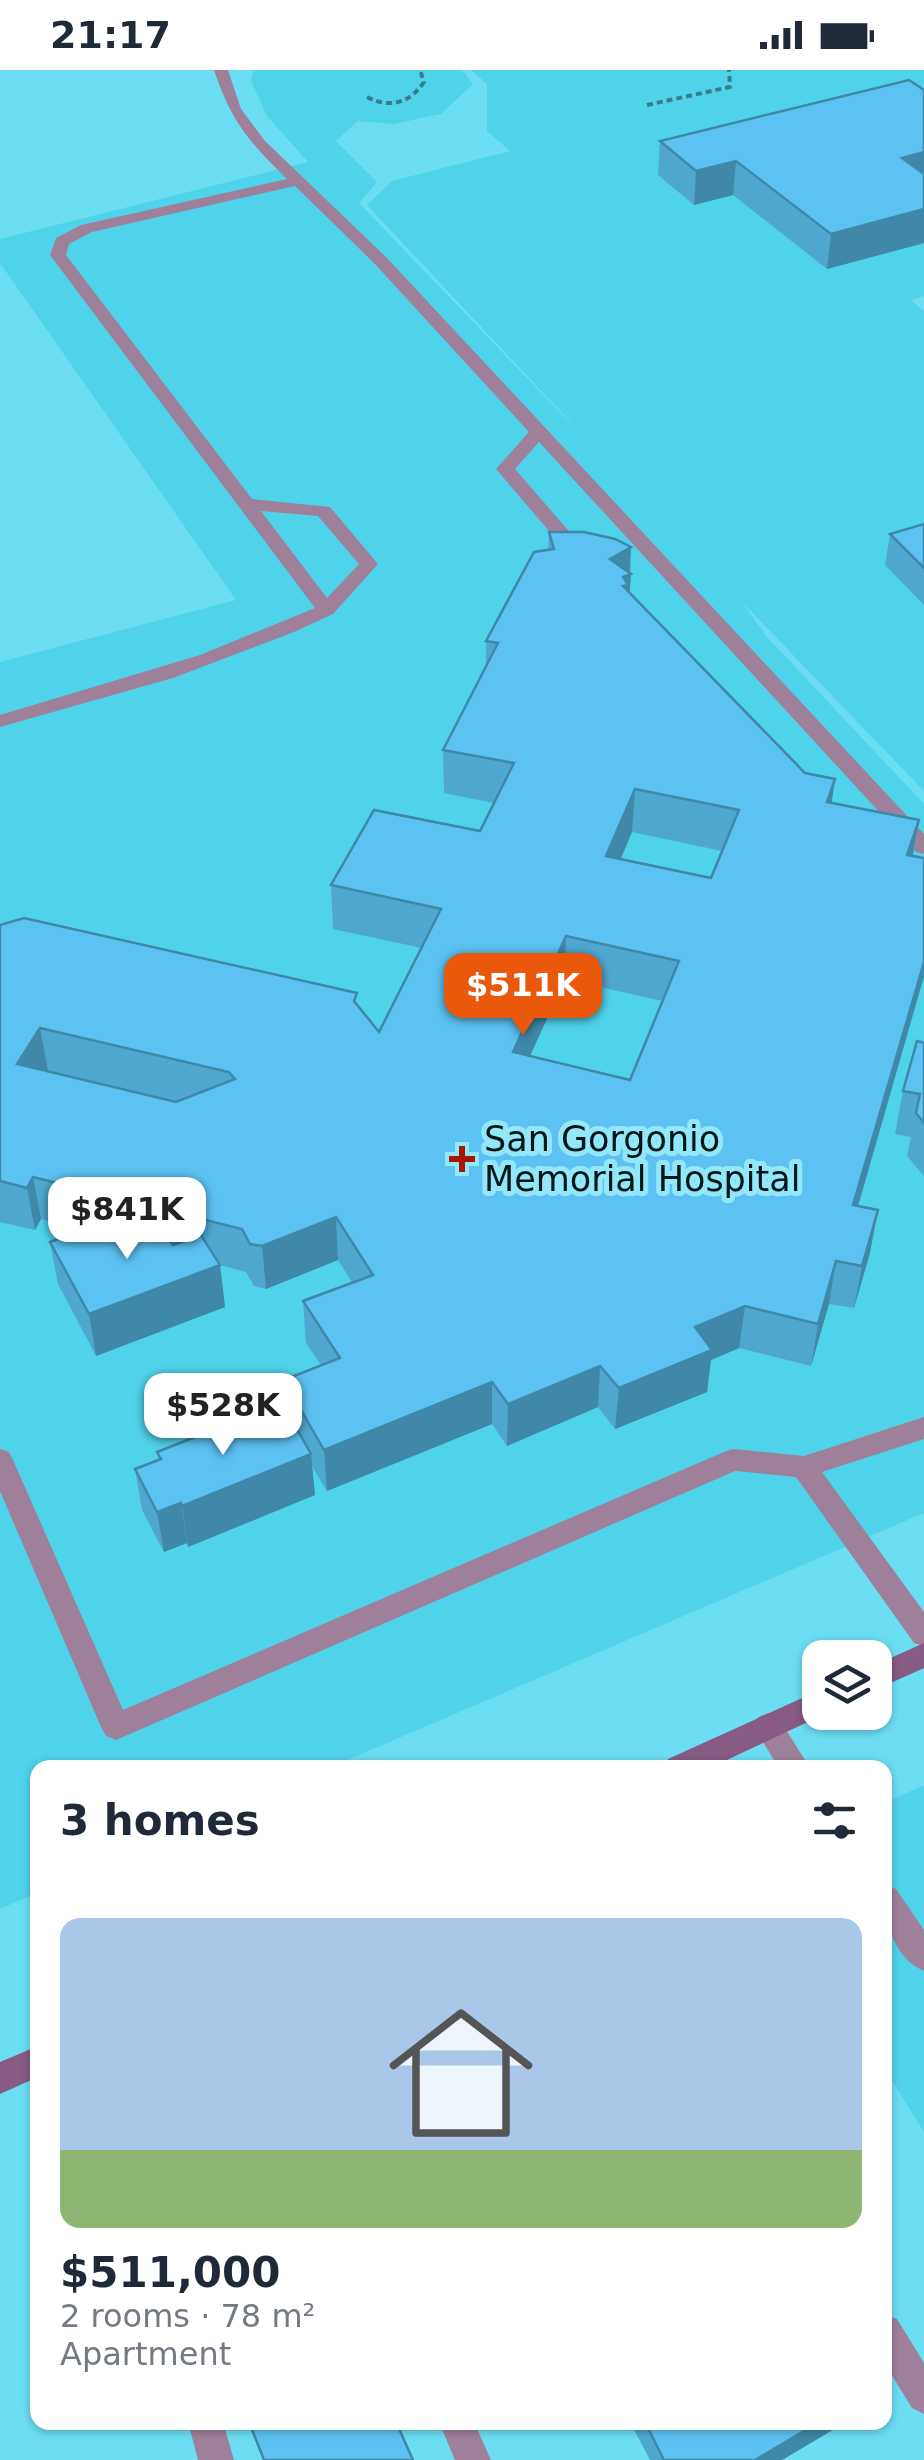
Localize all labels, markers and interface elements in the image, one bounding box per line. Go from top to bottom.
text: 21:17 [50,13,171,57]
pin: $511K [453,953,593,1038]
text: $511K [466,966,580,1004]
place label: San Gorgonio Memorial Hospital [484,1119,800,1199]
marker: San Gorgonio Memorial Hospital [449,1146,475,1172]
pin: $841K [57,1177,197,1262]
text: $841K [70,1190,184,1228]
pin: $528K [153,1373,293,1458]
text: $528K [166,1386,280,1424]
map controls [802,1640,892,1730]
button: layers [802,1640,892,1730]
icon: filters [807,1793,862,1848]
text: 3 homes [60,1796,260,1845]
icon: home [371,1983,551,2163]
text: $511,000 [60,2248,281,2297]
text: 2 rooms · 78 m² [60,2297,315,2335]
text: Apartment [60,2335,231,2373]

